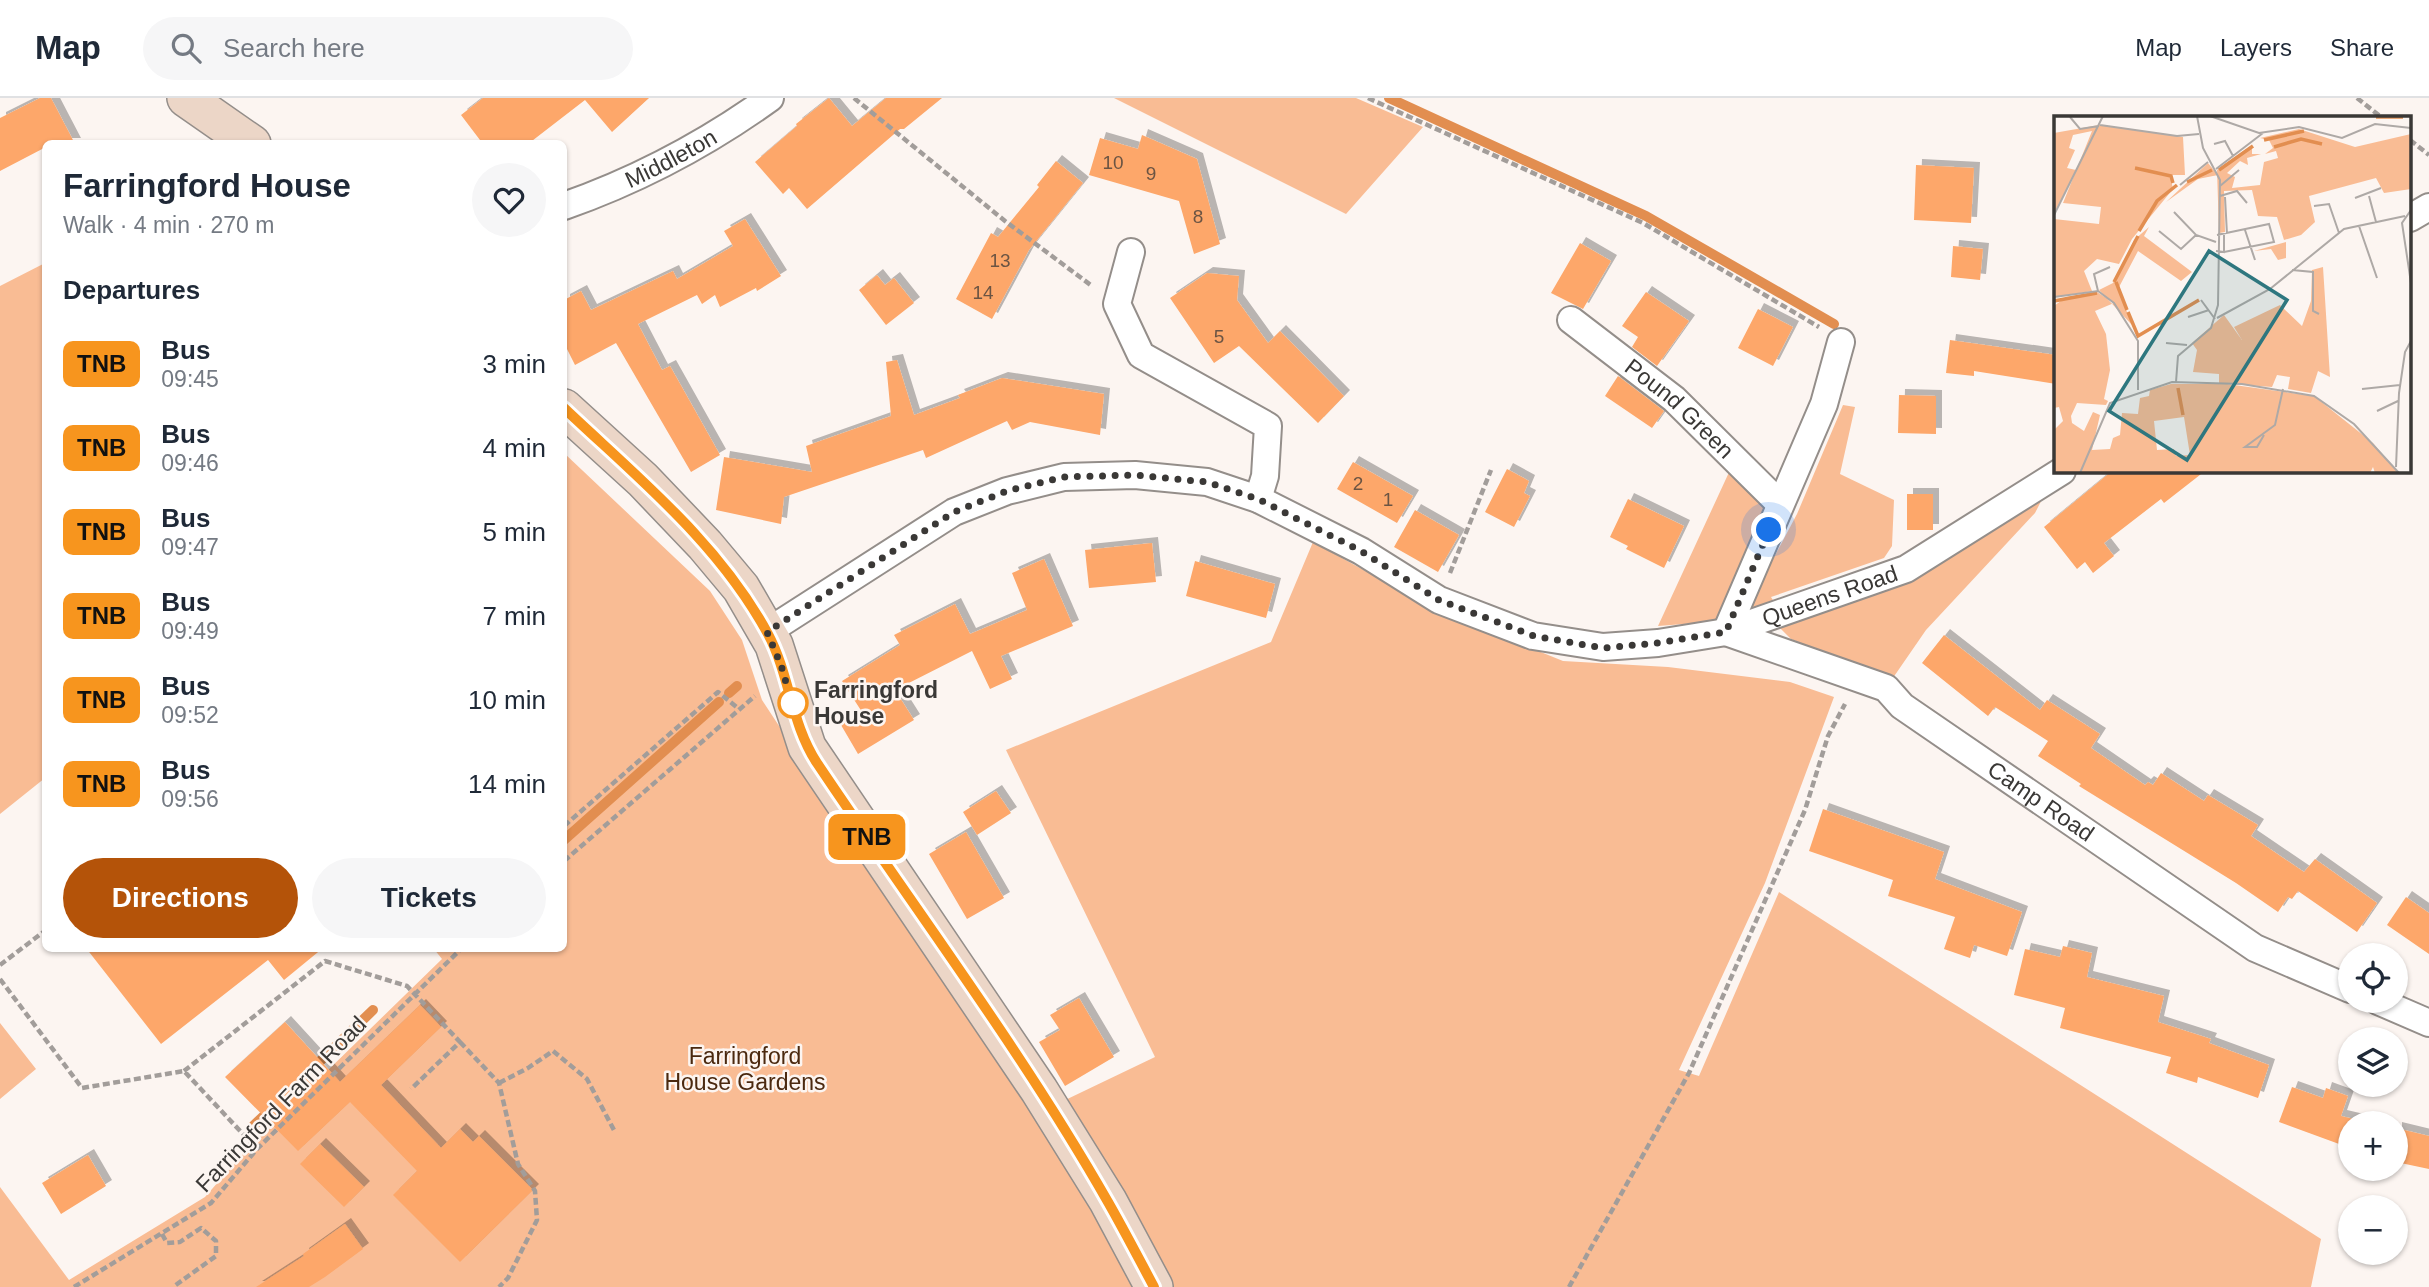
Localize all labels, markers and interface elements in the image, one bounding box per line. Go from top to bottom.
search box [143,17,633,80]
text: Map [35,29,101,66]
icon: search [167,29,205,67]
text: Search here [223,33,365,63]
text: Map [2135,34,2182,61]
text: Layers [2220,34,2292,61]
text: Share [2330,34,2394,61]
inset map [2054,116,2412,472]
street label: Middleton [621,124,721,193]
house number: 10 [1102,152,1124,173]
button: heart [472,163,546,237]
house number: 9 [1146,163,1156,184]
text: Farringford House [63,167,351,204]
house number: 8 [1193,206,1203,227]
text: Walk · 4 min · 270 m [63,212,274,238]
house number: 13 [989,250,1011,271]
text: Departures [63,275,200,305]
house number: 14 [972,282,994,303]
house number: 5 [1214,326,1224,347]
text: Bus [161,335,210,365]
text: 3 min [482,349,546,379]
text: TNB [77,350,126,377]
street label: Pound Green [1620,353,1739,464]
text: 09:45 [161,366,219,392]
text: Bus [161,419,210,449]
text: 4 min [482,433,546,463]
text: TNB [77,434,126,461]
text: 09:46 [161,450,219,476]
house number: 2 [1353,473,1363,494]
house number: 1 [1383,489,1393,510]
text: Bus [161,503,210,533]
your location [1751,512,1786,547]
text: 5 min [482,517,546,547]
text: TNB [77,518,126,545]
text: 09:47 [161,534,219,560]
street label: Queens Road [1758,560,1901,631]
text: Bus [161,587,210,617]
text: 7 min [482,601,546,631]
text: TNB [77,602,126,629]
text: 09:49 [161,618,219,644]
text: Bus [161,671,210,701]
place label: Farringford House [814,677,938,729]
text: 10 min [468,685,546,715]
text: TNB [77,686,126,713]
marker: Farringford House [778,688,808,718]
text: 09:52 [161,702,219,728]
text: Bus [161,755,210,785]
street label: Camp Road [1983,756,2099,847]
text: 14 min [468,769,546,799]
text: TNB [77,770,126,797]
text: 09:56 [161,786,219,812]
line badge: TNB [827,814,907,860]
text: TNB [842,823,892,850]
button: Directions [63,858,298,938]
button: Tickets [312,858,546,938]
map controls [2338,943,2408,1265]
button: locate [2338,943,2408,1013]
street label: Farringford Farm Road [190,1011,372,1197]
button: layers [2338,1027,2408,1097]
park label: Farringford House Gardens [664,1043,826,1095]
button: + [2338,1111,2408,1181]
button: − [2338,1195,2408,1265]

